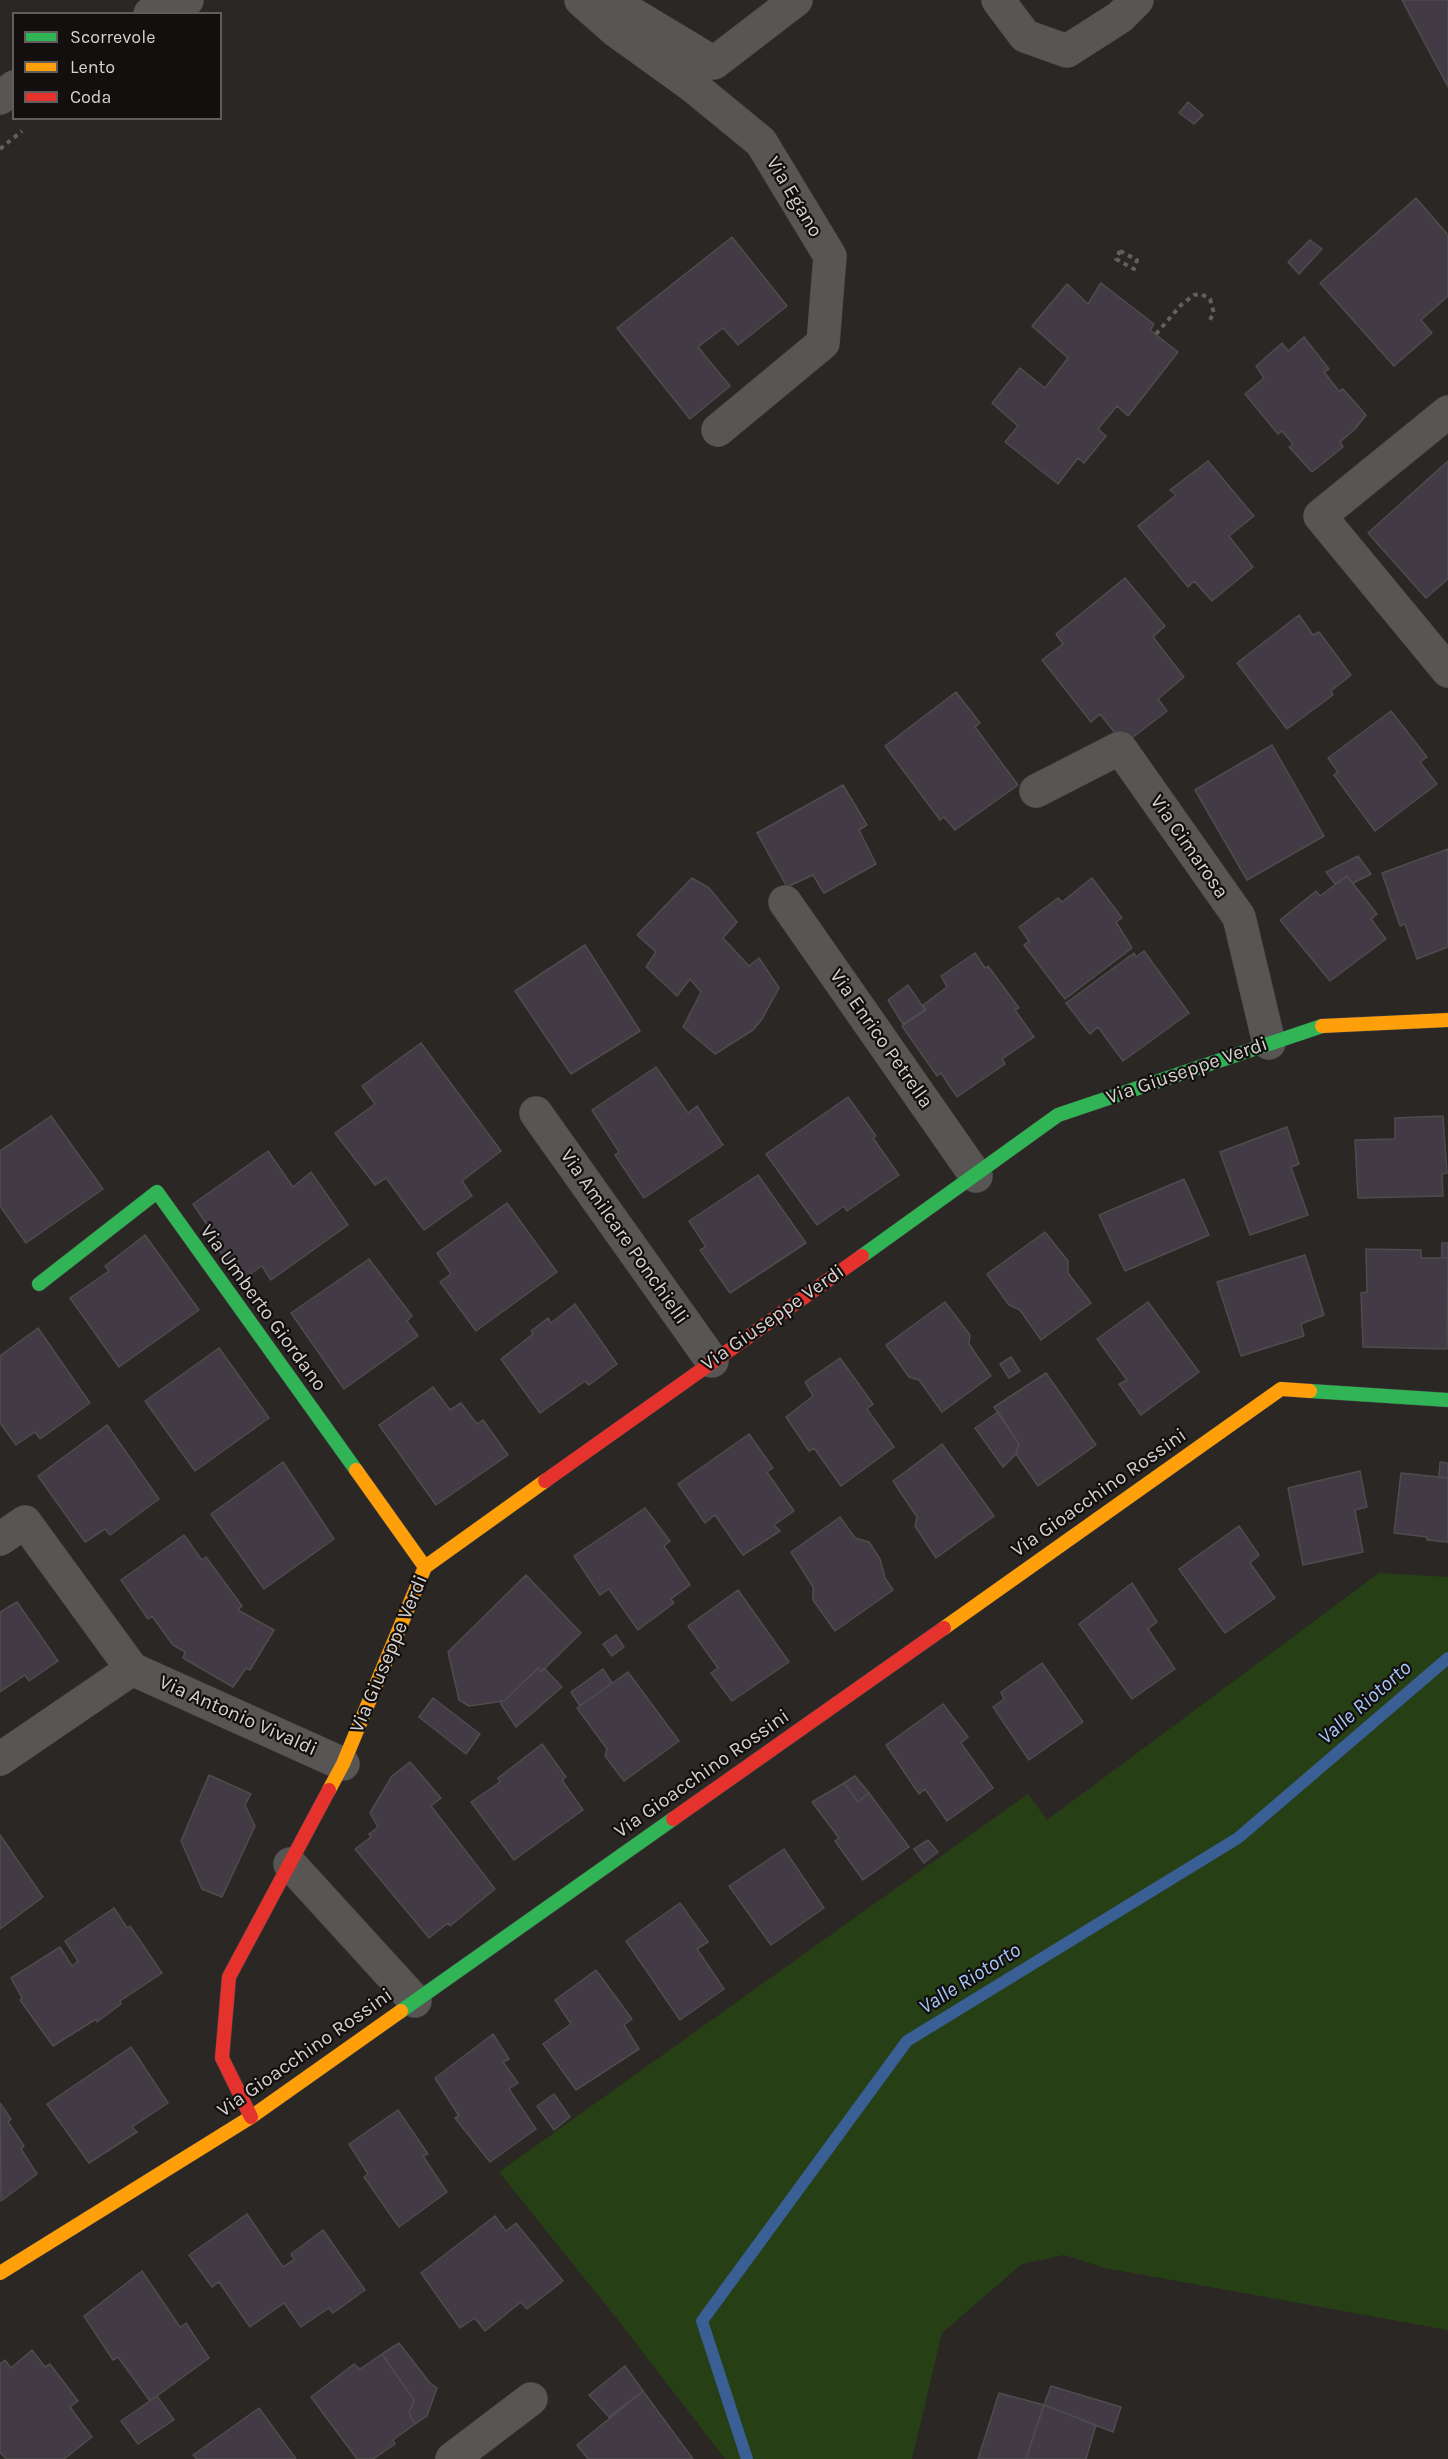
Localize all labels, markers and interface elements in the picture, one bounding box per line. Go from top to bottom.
legend [12,12,222,120]
text: Scorrevole [70,26,155,48]
text: Lento [70,56,115,78]
text: Coda [70,86,111,108]
street label: Via Egano [761,152,827,242]
street label: Via Cimarosa [1145,791,1233,903]
street label: Via Enrico Petrella [824,965,938,1113]
street label: Via Giuseppe Verdi [1103,1032,1271,1110]
street label: Via Amilcare Ponchielli [554,1145,694,1329]
street label: Via Umberto Giordano [194,1220,332,1396]
street label: Via Giuseppe Verdi [697,1260,849,1376]
street label: Via Gioacchino Rossini [1007,1423,1191,1563]
street label: Via Giuseppe Verdi [345,1572,433,1736]
water label: Valle Riotorto [1313,1656,1417,1750]
street label: Via Antonio Vivaldi [155,1670,321,1762]
street label: Via Gioacchino Rossini [610,1704,794,1844]
water label: Valle Riotorto [915,1938,1025,2020]
street label: Via Gioacchino Rossini [213,1983,397,2123]

